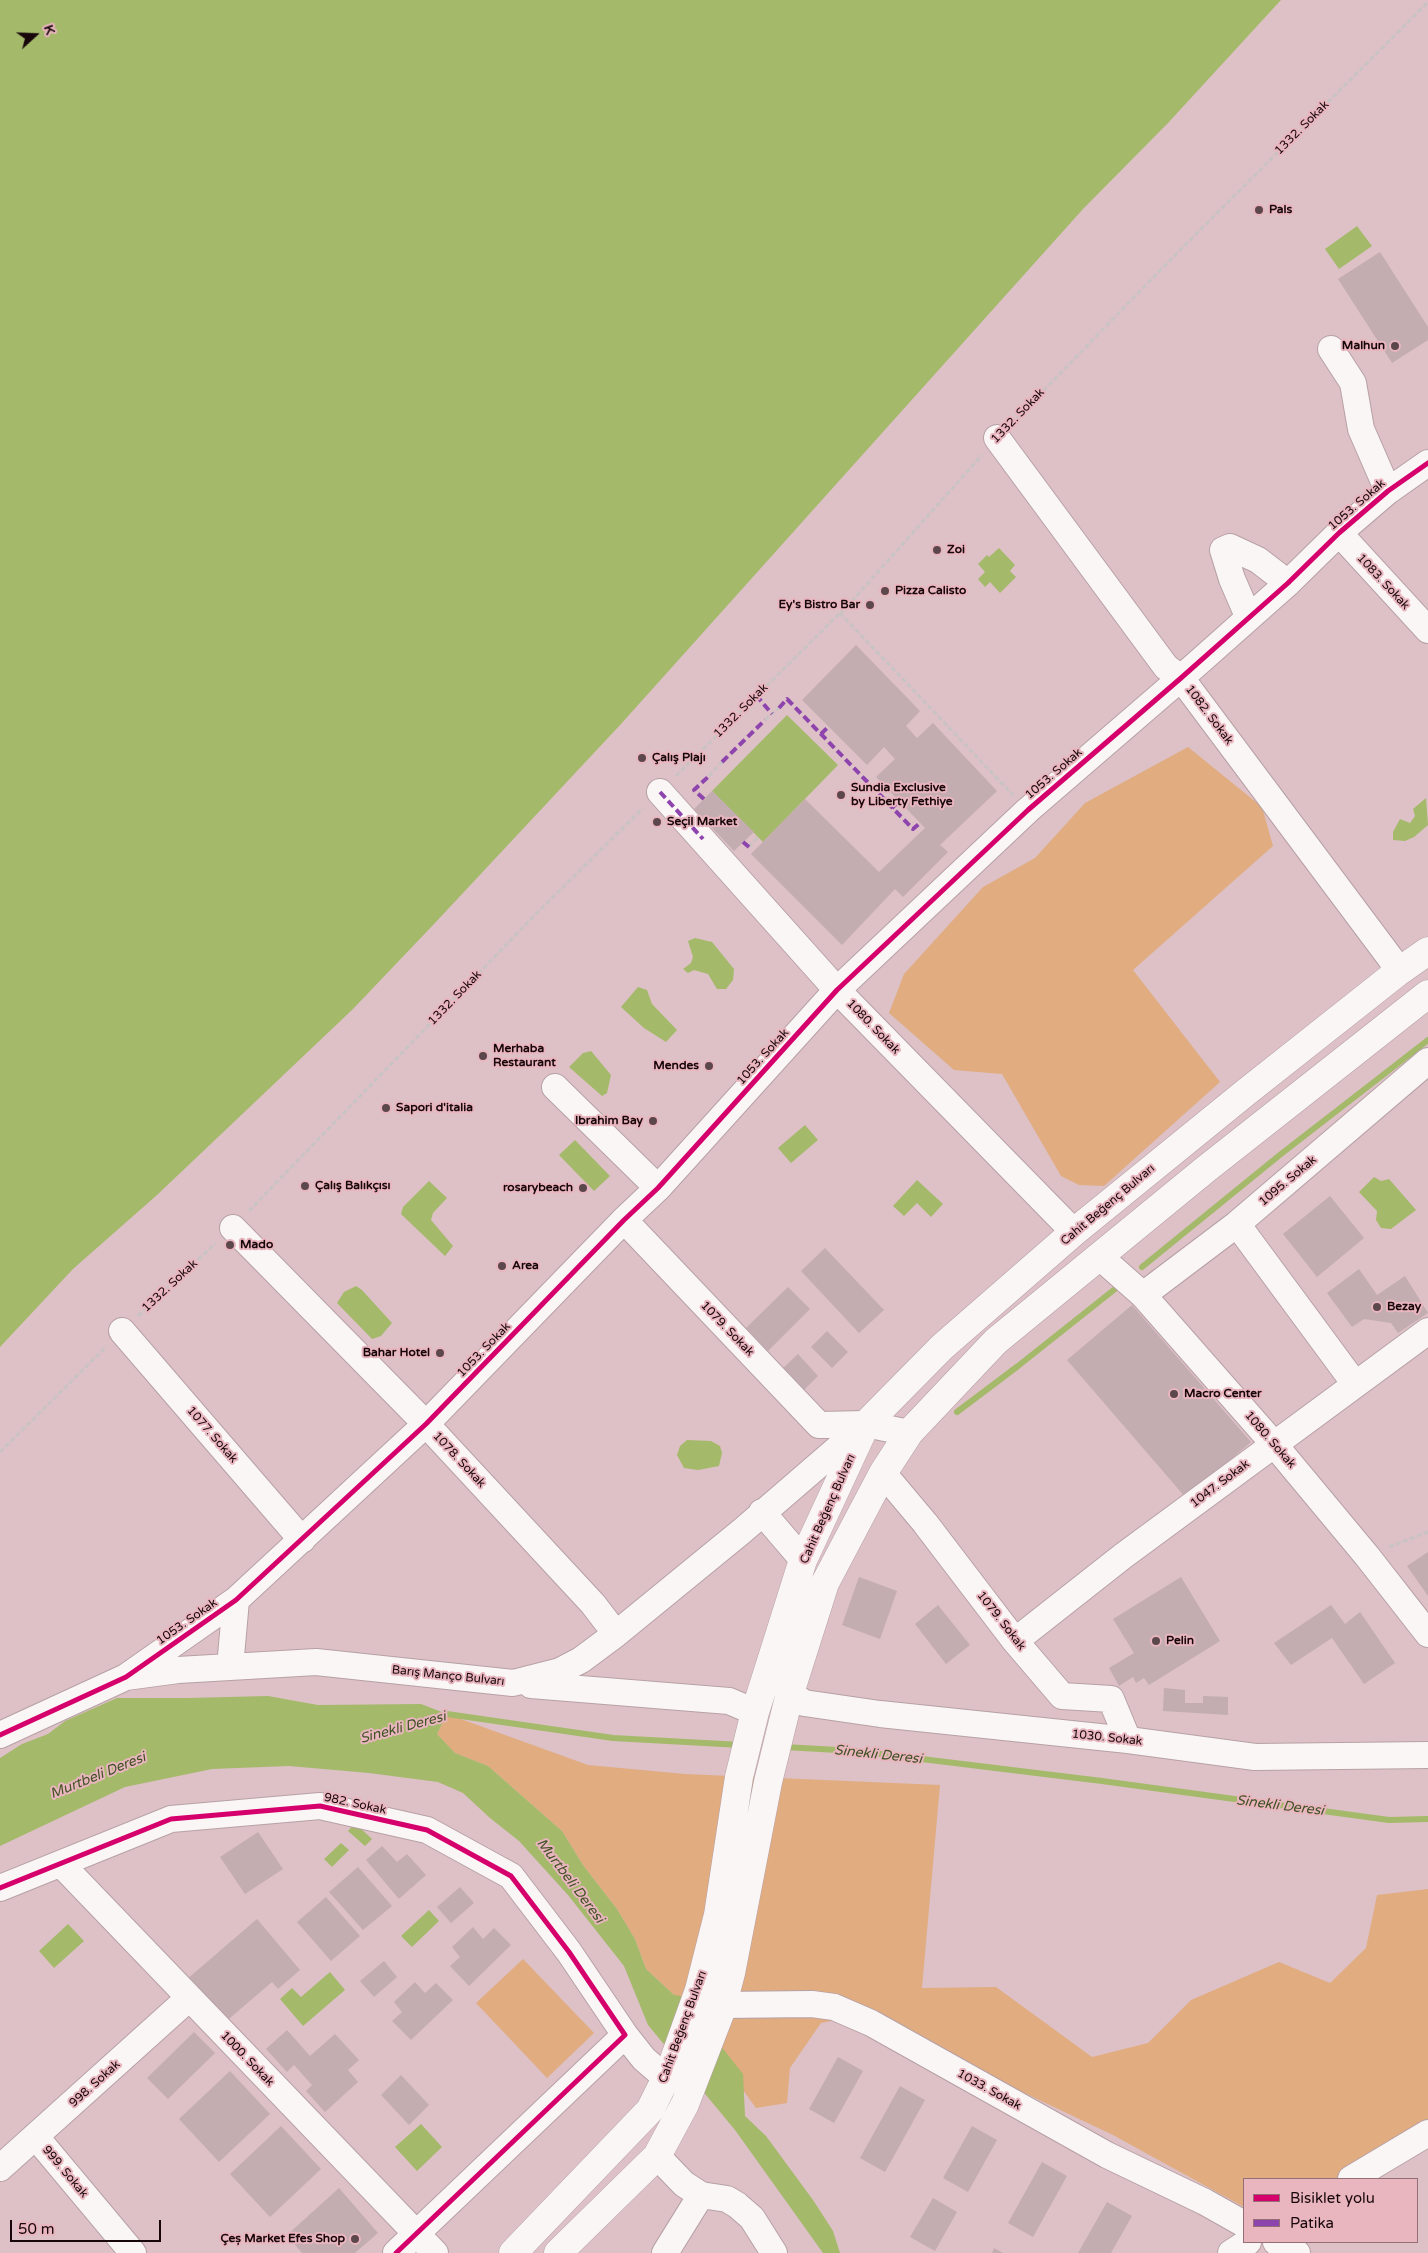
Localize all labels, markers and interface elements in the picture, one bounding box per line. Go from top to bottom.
north arrow [10,10,60,60]
text: K [40,22,59,37]
street label: 1332. Sokak [1272,98,1332,158]
place label: Pals [1269,203,1292,217]
marker: Pals [1253,204,1265,216]
place label: Malhun [1342,339,1385,353]
marker: Malhun [1389,340,1401,352]
street label: 1332. Sokak [988,386,1048,446]
street label: 1053. Sokak [1326,476,1388,534]
place label: Zoi [947,543,965,557]
marker: Zoi [931,544,943,556]
street label: 1083. Sokak [1354,551,1412,613]
place label: Pizza Calisto [895,584,966,598]
marker: Pizza Calisto [879,585,891,597]
place label: Ey's Bistro Bar [779,598,860,612]
marker: Ey's Bistro Bar [864,599,876,611]
street label: 1332. Sokak [711,681,771,741]
street label: 1082. Sokak [1182,682,1236,748]
street label: 1053. Sokak [1023,745,1085,803]
place label: Çalış Plajı [652,751,706,765]
marker: Çalış Plajı [636,752,648,764]
place label: Sundia Exclusive by Liberty Fethiye [851,781,953,809]
marker: Sundia Exclusive by Liberty Fethiye [835,789,847,801]
place label: Seçil Market [667,815,737,829]
marker: Seçil Market [651,816,663,828]
street label: 1332. Sokak [425,968,485,1028]
street label: 1080. Sokak [843,997,903,1057]
street label: 1053. Sokak [734,1026,792,1088]
place label: Merhaba Restaurant [493,1042,556,1070]
marker: Merhaba Restaurant [477,1050,489,1062]
place label: Mendes [653,1059,699,1073]
marker: Mendes [703,1060,715,1072]
place label: Sapori d'italia [396,1101,473,1115]
marker: Sapori d'italia [380,1102,392,1114]
place label: Ibrahim Bay [575,1114,643,1128]
marker: Ibrahim Bay [647,1115,659,1127]
street label: 1095. Sokak [1256,1153,1320,1209]
street label: Cahit Beğenç Bulvarı [1058,1161,1158,1249]
place label: Çalış Balıkçısı [315,1179,391,1193]
marker: Çalış Balıkçısı [299,1180,311,1192]
place label: rosarybeach [503,1181,573,1195]
marker: rosarybeach [577,1182,589,1194]
place label: Mado [240,1238,273,1252]
marker: Mado [224,1239,236,1251]
street label: 1332. Sokak [139,1257,201,1315]
place label: Area [512,1259,539,1273]
marker: Area [496,1260,508,1272]
street label: 1079. Sokak [697,1299,757,1359]
place label: Bezay [1387,1300,1421,1314]
marker: Bezay [1371,1301,1383,1313]
street label: 1053. Sokak [454,1320,514,1380]
place label: Bahar Hotel [363,1346,430,1360]
marker: Bahar Hotel [434,1347,446,1359]
place label: Macro Center [1184,1387,1262,1401]
marker: Macro Center [1168,1388,1180,1400]
street label: 1077. Sokak [184,1404,240,1466]
street label: 1080. Sokak [1241,1409,1299,1471]
street label: 1078. Sokak [430,1429,488,1491]
street label: Cahit Beğenç Bulvarı [797,1452,859,1566]
street label: 1047. Sokak [1188,1457,1252,1511]
street label: 1079. Sokak [974,1589,1028,1653]
street label: 1053. Sokak [154,1596,220,1648]
place label: Pelin [1166,1634,1194,1648]
marker: Pelin [1150,1635,1162,1647]
street label: Barış Manço Bulvarı [391,1663,505,1689]
water label: Sinekli Deresi [358,1708,448,1748]
street label: 1030. Sokak [1071,1727,1143,1749]
water label: Sinekli Deresi [833,1742,923,1768]
water label: Murtbeli Deresi [48,1749,148,1803]
street label: 982. Sokak [323,1790,387,1818]
water label: Sinekli Deresi [1235,1792,1325,1820]
water label: Murtbeli Deresi [533,1835,607,1927]
street label: Cahit Beğenç Bulvarı [656,1969,710,2085]
street label: 1000. Sokak [217,2029,277,2089]
street label: 998. Sokak [67,2057,123,2111]
street label: 1033. Sokak [955,2067,1023,2113]
street label: 999. Sokak [39,2143,91,2201]
legend [1243,2178,1418,2243]
text: Bisiklet yolu [1290,2189,1375,2207]
scale bar [12,2210,164,2242]
text: Patika [1290,2214,1334,2232]
text: 50 m [18,2220,55,2238]
place label: Çeș Market Efes Shop [220,2232,345,2246]
marker: Çeș Market Efes Shop [349,2233,361,2245]

